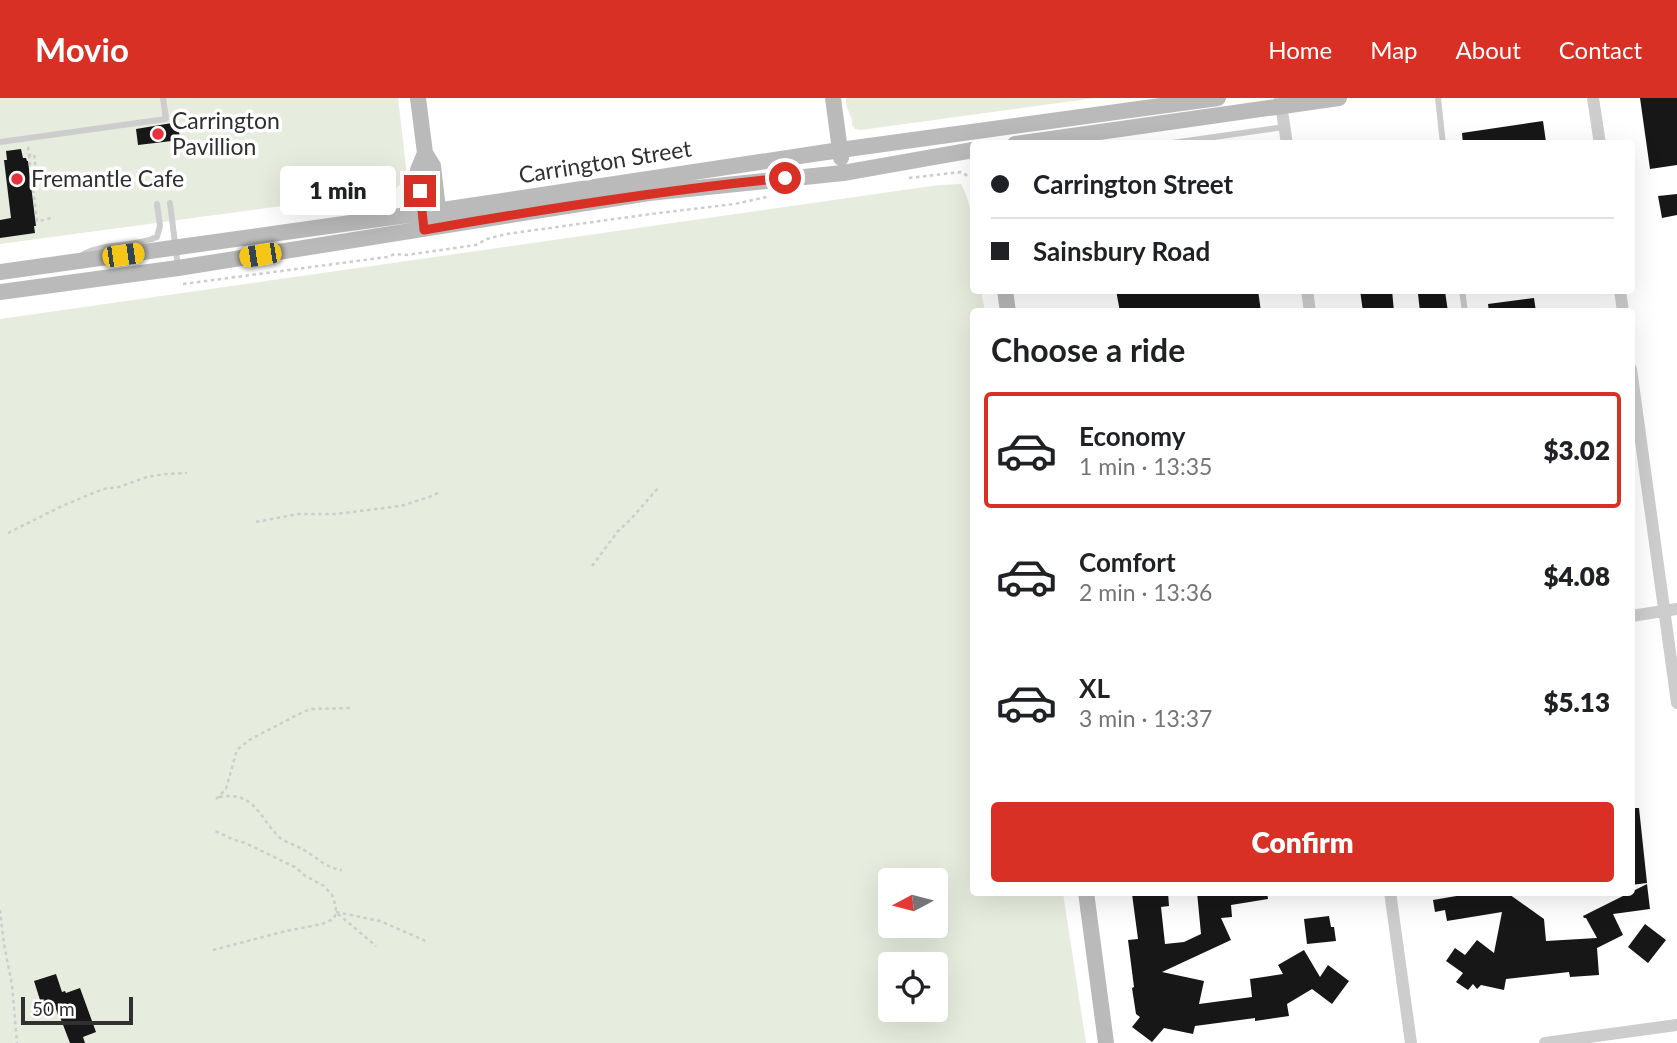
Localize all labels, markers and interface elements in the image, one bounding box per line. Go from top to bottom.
text: Movio [35,29,129,69]
text: Home [1268,35,1332,64]
text: Map [1370,35,1418,64]
text: About [1456,35,1521,64]
text: Contact [1559,35,1642,64]
place label: Carrington Pavillion [172,106,280,160]
marker: Carrington Pavillion [150,126,166,142]
street label: Carrington Street [517,133,694,188]
route start [769,162,801,194]
place label: Fremantle Cafe [31,164,184,192]
callout: 1 min [280,166,396,216]
text: Carrington Street [1033,168,1233,200]
marker: Fremantle Cafe [9,171,25,187]
route end [404,175,436,207]
text: 1 min [309,176,367,204]
text: Sainsbury Road [1033,235,1210,267]
car [238,241,283,269]
car [101,242,146,268]
text: Choose a ride [991,330,1185,369]
icon: car [995,419,1058,482]
text: Economy [1079,420,1185,452]
text: $3.02 [1543,434,1610,466]
text: 1 min · 13:35 [1079,452,1212,480]
icon: car [995,545,1058,608]
text: Comfort [1079,546,1176,578]
text: $4.08 [1543,560,1610,592]
text: 2 min · 13:36 [1079,578,1212,606]
icon: car [995,671,1058,734]
text: XL [1079,672,1110,704]
text: $5.13 [1543,686,1610,718]
text: 3 min · 13:37 [1079,704,1212,732]
button: Confirm [991,802,1614,882]
north arrow [878,868,948,938]
map controls [878,868,948,1022]
button: locate [878,952,948,1022]
scale bar [21,994,133,1026]
text: 50 m [32,997,75,1020]

